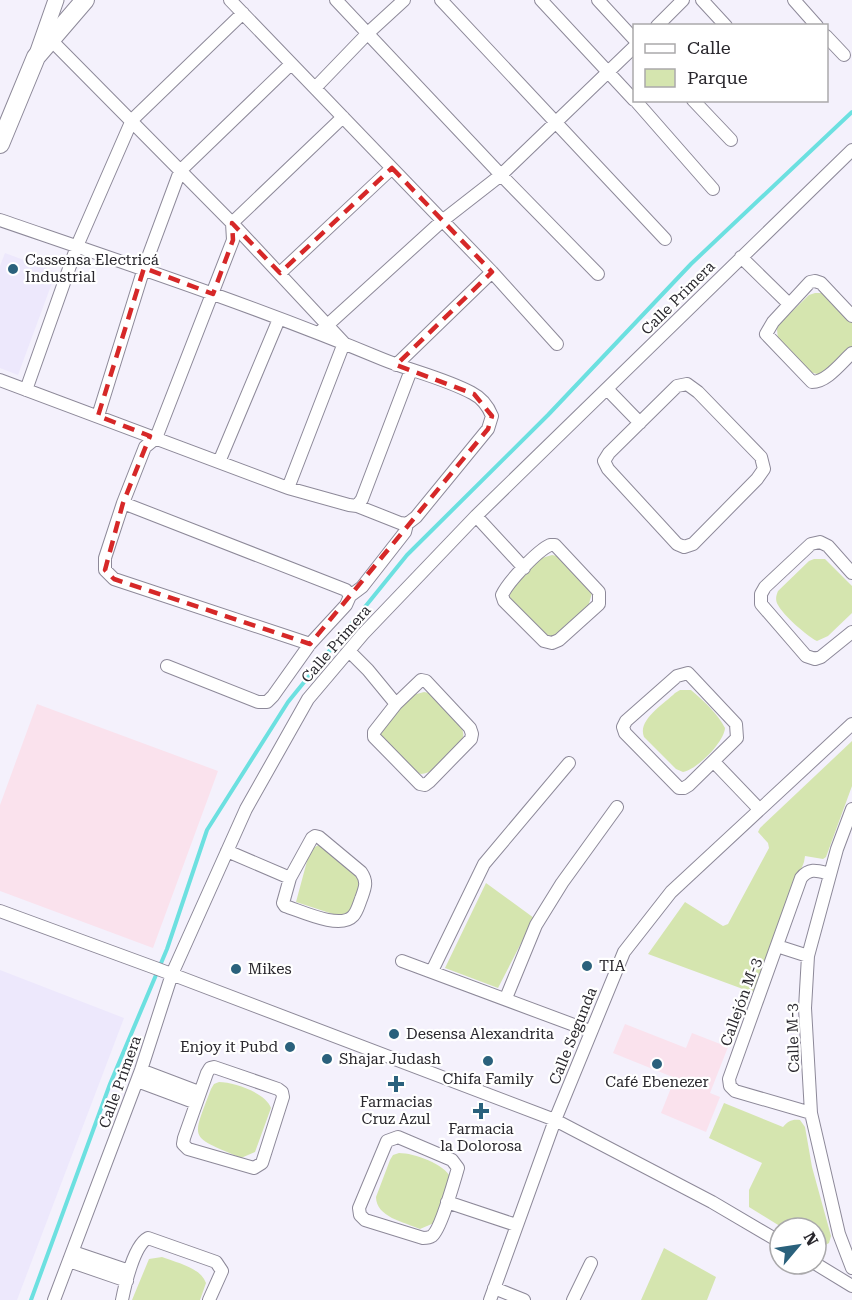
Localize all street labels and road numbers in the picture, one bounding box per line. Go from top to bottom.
street label: Calle Primera [637,257,719,339]
street label: Calle Primera [297,602,375,686]
street label: Callejón M-3 [717,955,765,1049]
street label: Calle Segunda [545,985,601,1087]
street label: Calle M-3 [783,1003,803,1073]
street label: Calle Primera [95,1033,145,1131]

